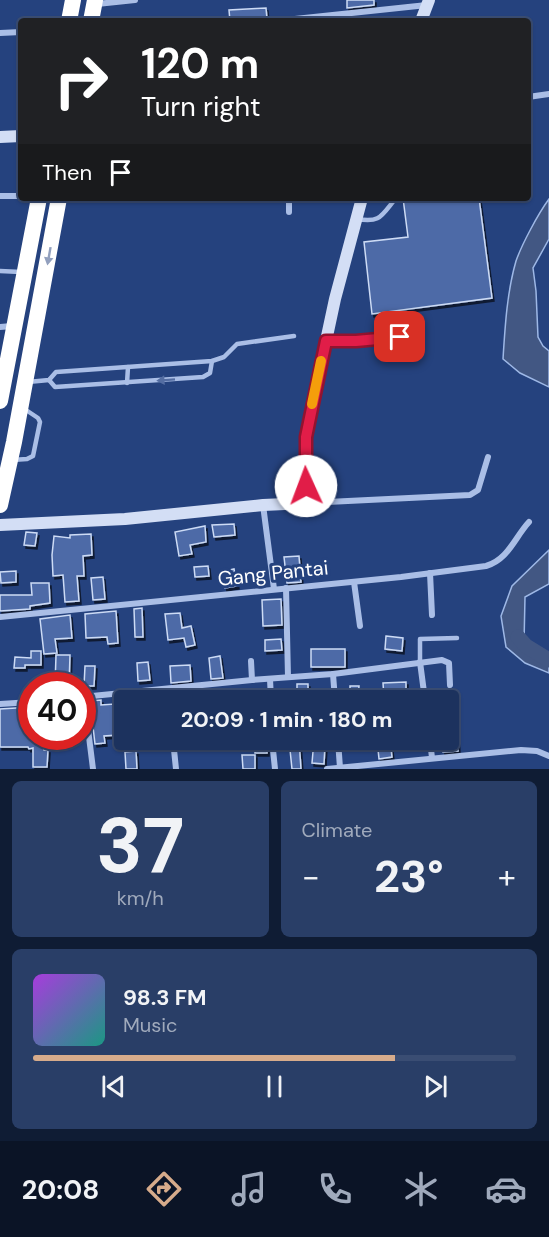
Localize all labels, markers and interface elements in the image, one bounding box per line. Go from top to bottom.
text: 120 m [141,36,259,91]
icon: right [42,42,120,120]
text: Turn right [141,89,261,124]
icon: arrive [104,156,137,189]
text: Then [42,158,92,187]
one-way arrow [44,246,53,265]
pin [374,311,425,362]
icon: arrive [383,320,416,353]
one-way arrow [157,375,176,385]
position arrow [274,454,338,518]
street label: Gang Pantai [216,554,330,592]
speed limit sign: 40 [18,672,96,750]
text: 20:09 · 1 min · 180 m [181,705,392,734]
text: 37 [96,795,184,896]
text: Climate [302,817,372,843]
text: 23° [374,847,443,906]
text: − [302,855,320,898]
text: + [498,855,516,898]
text: km/h [117,885,164,911]
text: 98.3 FM [123,983,206,1012]
text: Music [123,1012,178,1038]
icon: previous [97,1070,130,1103]
icon: pause [258,1070,291,1103]
icon: next [419,1070,452,1103]
icon: directions [143,1168,185,1210]
icon: music [228,1168,270,1210]
icon: phone [314,1168,356,1210]
icon: climate [400,1168,442,1210]
icon: car [485,1168,527,1210]
text: 20:08 [22,1172,99,1207]

